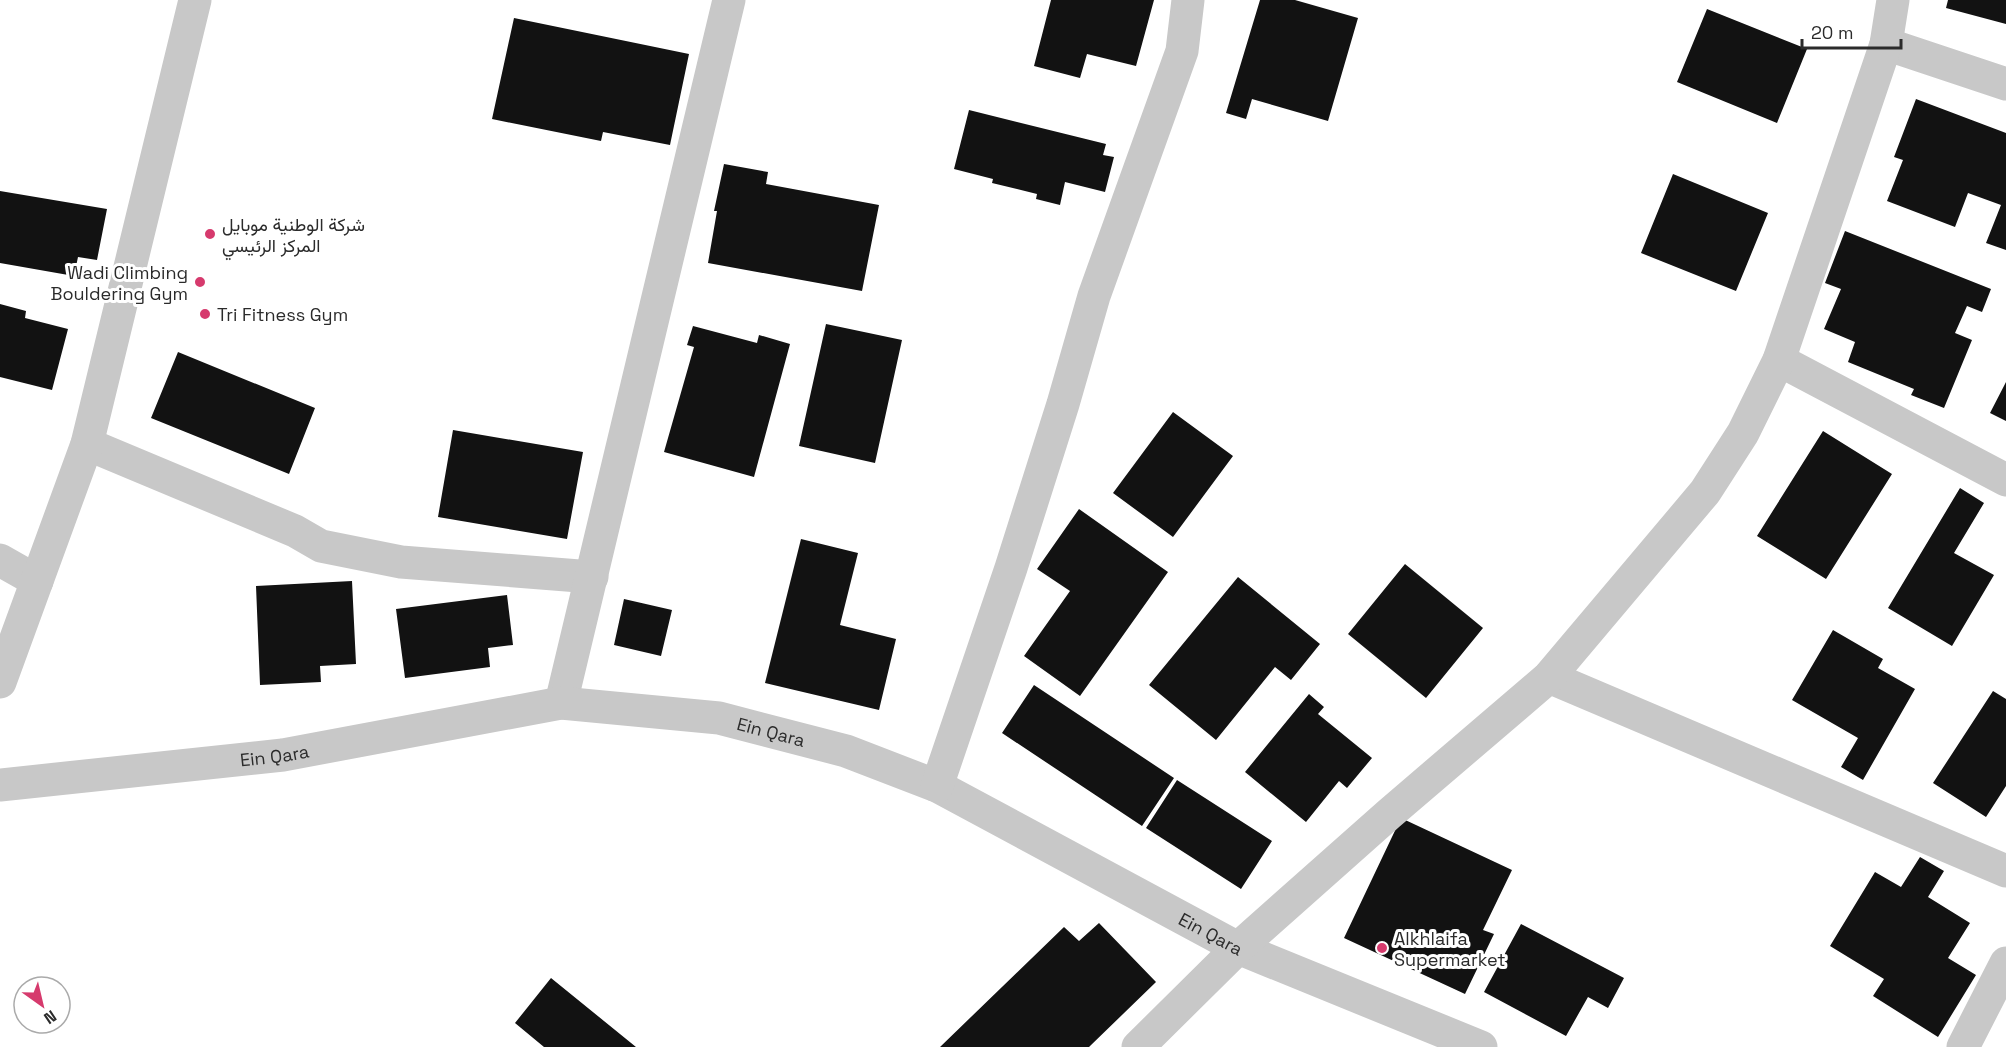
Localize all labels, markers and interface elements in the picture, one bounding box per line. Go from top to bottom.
scale bar [1802,12,1901,50]
text: 20 m [1811,21,1854,44]
place label: شركة الوطنية موبايل المركز الرئيسي [222,213,365,261]
marker: شركة الوطنية موبايل المركز الرئيسي [203,227,217,241]
place label: Wadi Climbing Bouldering Gym [51,261,188,305]
marker: Wadi Climbing Bouldering Gym [193,275,207,289]
place label: Tri Fitness Gym [217,303,348,326]
marker: Tri Fitness Gym [198,307,212,321]
street label: Ein Qara [735,712,808,751]
street label: Ein Qara [239,739,311,771]
street label: Ein Qara [1175,907,1247,960]
place label: Alkhlaifa Supermarket [1394,927,1506,971]
marker: Alkhlaifa Supermarket [1375,941,1389,955]
north arrow [12,975,72,1035]
text: N [40,1005,60,1029]

